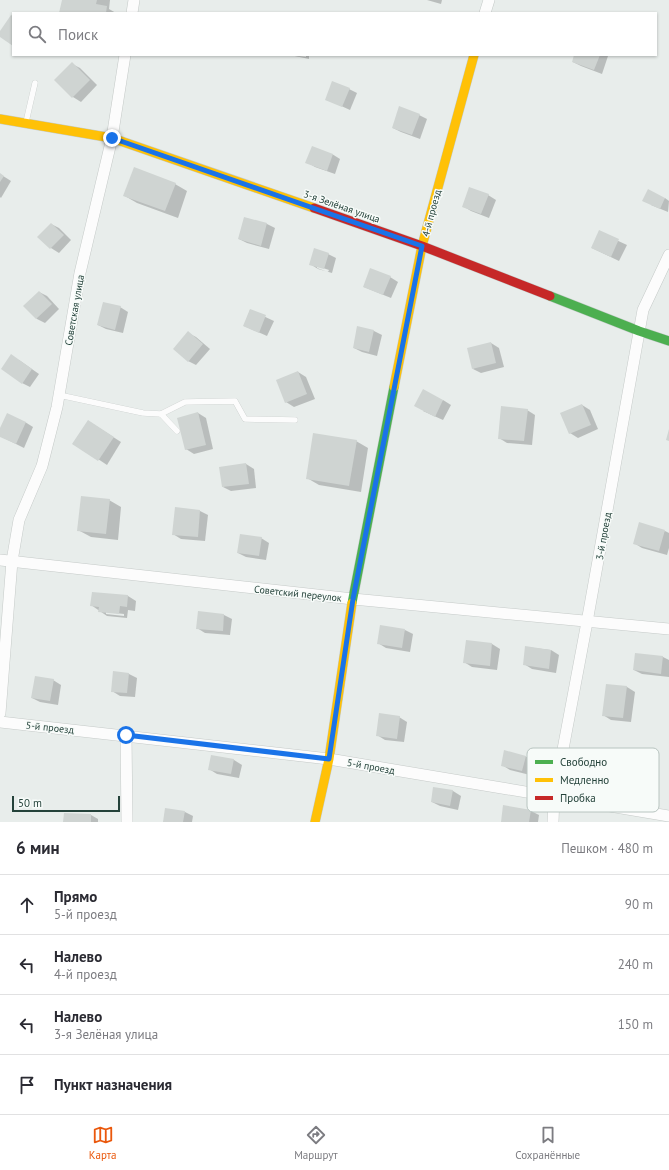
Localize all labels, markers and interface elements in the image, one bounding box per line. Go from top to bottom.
search box [12,12,657,56]
icon: search [26,23,48,45]
text: Поиск [58,25,98,44]
route end [103,129,121,147]
street label: 3-я Зелёная улица [302,187,382,226]
street label: 4-й проезд [419,188,444,238]
street label: Советская улица [62,274,87,347]
street label: 3-й проезд [593,511,614,561]
street label: Советский переулок [254,582,343,605]
street label: 5-й проезд [25,719,75,737]
route start [117,726,135,744]
legend [527,748,659,812]
text: Свободно [560,755,607,769]
street label: 5-й проезд [346,756,396,777]
text: Медленно [560,773,609,787]
text: Пробка [560,791,596,805]
scale bar [12,794,120,813]
text: 50 m [18,796,42,810]
text: 6 мин [16,837,60,859]
text: Пешком · 480 m [561,840,653,857]
text: Прямо [54,887,97,906]
icon: ahead [16,894,38,916]
text: 90 m [625,896,653,913]
text: 5-й проезд [54,906,117,923]
text: Налево [54,947,102,966]
icon: left [16,954,38,976]
text: 240 m [618,956,653,973]
text: 4-й проезд [54,966,117,983]
text: Налево [54,1007,102,1026]
icon: left [16,1014,38,1036]
text: 150 m [618,1016,653,1033]
text: 3-я Зелёная улица [54,1026,158,1043]
icon: arrive [16,1074,38,1096]
text: Пункт назначения [54,1075,172,1094]
tab: Карта [89,1124,117,1162]
tab: Маршрут [294,1124,338,1162]
tab: Сохранённые [515,1124,580,1162]

